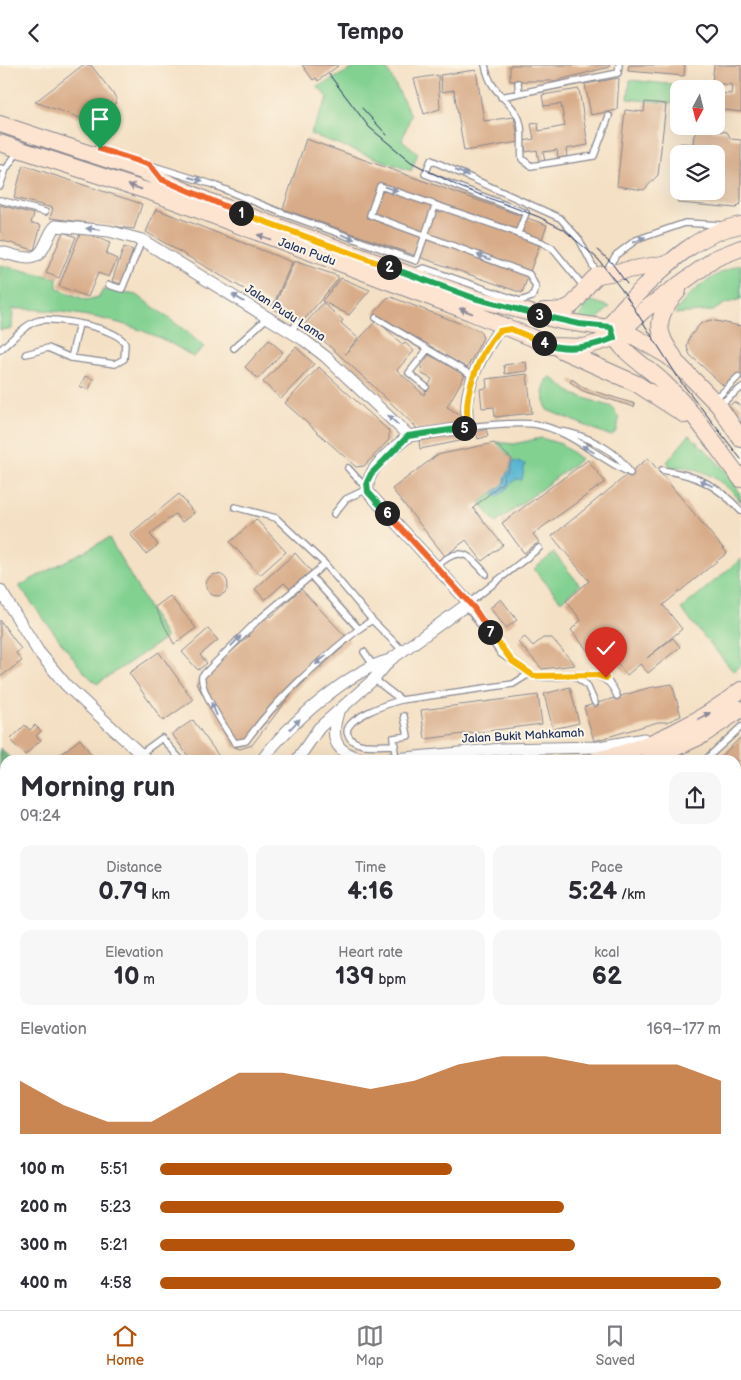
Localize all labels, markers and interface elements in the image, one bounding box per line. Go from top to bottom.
icon: back [20,19,48,47]
text: Tempo [337,19,404,46]
icon: heart [693,19,721,47]
north arrow [670,80,725,135]
map controls [670,80,725,200]
pin [79,98,121,149]
icon: arrive [86,105,114,133]
button: layers [670,145,725,200]
one-way arrow [455,170,469,178]
one-way arrow [189,176,204,184]
one-way arrow [127,183,142,191]
one-way arrow [383,186,398,194]
pin: 1 [228,201,254,225]
text: 1 [239,205,244,222]
one-way arrow [85,225,101,233]
one-way arrow [257,233,272,240]
one-way arrow [341,233,356,241]
street label: Jalan Pudu [276,235,338,269]
one-way arrow [632,235,646,243]
one-way arrow [476,253,491,260]
pin: 2 [376,255,402,279]
text: 2 [385,259,394,276]
street label: Jalan Pudu Lama [242,281,328,345]
one-way arrow [232,294,245,303]
pin: 3 [526,303,552,327]
one-way arrow [458,307,473,315]
text: 3 [535,307,544,324]
pin: 4 [532,331,556,355]
text: 4 [540,335,549,352]
one-way arrow [387,414,399,426]
pin: 5 [452,415,476,441]
text: 5 [460,420,469,437]
one-way arrow [581,444,594,453]
one-way arrow [699,478,713,486]
pin: 6 [374,501,400,525]
text: 6 [383,505,392,522]
pin: 7 [478,619,502,645]
text: 7 [487,624,494,641]
pin [585,627,627,678]
icon: check [592,634,620,662]
one-way arrow [230,636,242,648]
one-way arrow [315,655,328,666]
one-way arrow [210,702,218,716]
one-way arrow [696,712,711,720]
one-way arrow [289,719,301,731]
street label: Jalan Bukit Mahkamah [462,725,585,747]
text: Morning run [20,771,175,804]
button: share [669,772,721,824]
text: 09:24 [20,807,61,826]
text: Distance [106,859,162,876]
text: Time [355,859,386,876]
text: Pace [591,859,623,876]
text: 0.79 [98,876,148,907]
text: 4:16 [347,876,394,907]
text: 5:24 [568,876,617,907]
text: km [148,886,170,903]
text: /km [617,886,646,903]
text: Elevation [105,944,163,961]
text: Heart rate [338,944,403,961]
text: kcal [594,944,619,961]
text: 10 [113,961,140,992]
text: 139 [335,961,375,992]
text: 62 [592,961,622,992]
text: m [140,971,155,988]
text: bpm [375,971,406,988]
text: Elevation [20,1020,87,1039]
text: 169–177 m [647,1020,721,1039]
text: 100 m [20,1160,65,1179]
text: 5:51 [100,1160,128,1179]
text: 200 m [20,1198,67,1217]
text: 5:23 [100,1198,131,1217]
text: 300 m [20,1236,67,1255]
text: 5:21 [100,1236,128,1255]
text: 400 m [20,1274,67,1293]
text: 4:58 [100,1274,132,1293]
tab: Home [106,1322,144,1369]
tab: Map [356,1322,384,1369]
tab: Saved [596,1322,635,1369]

